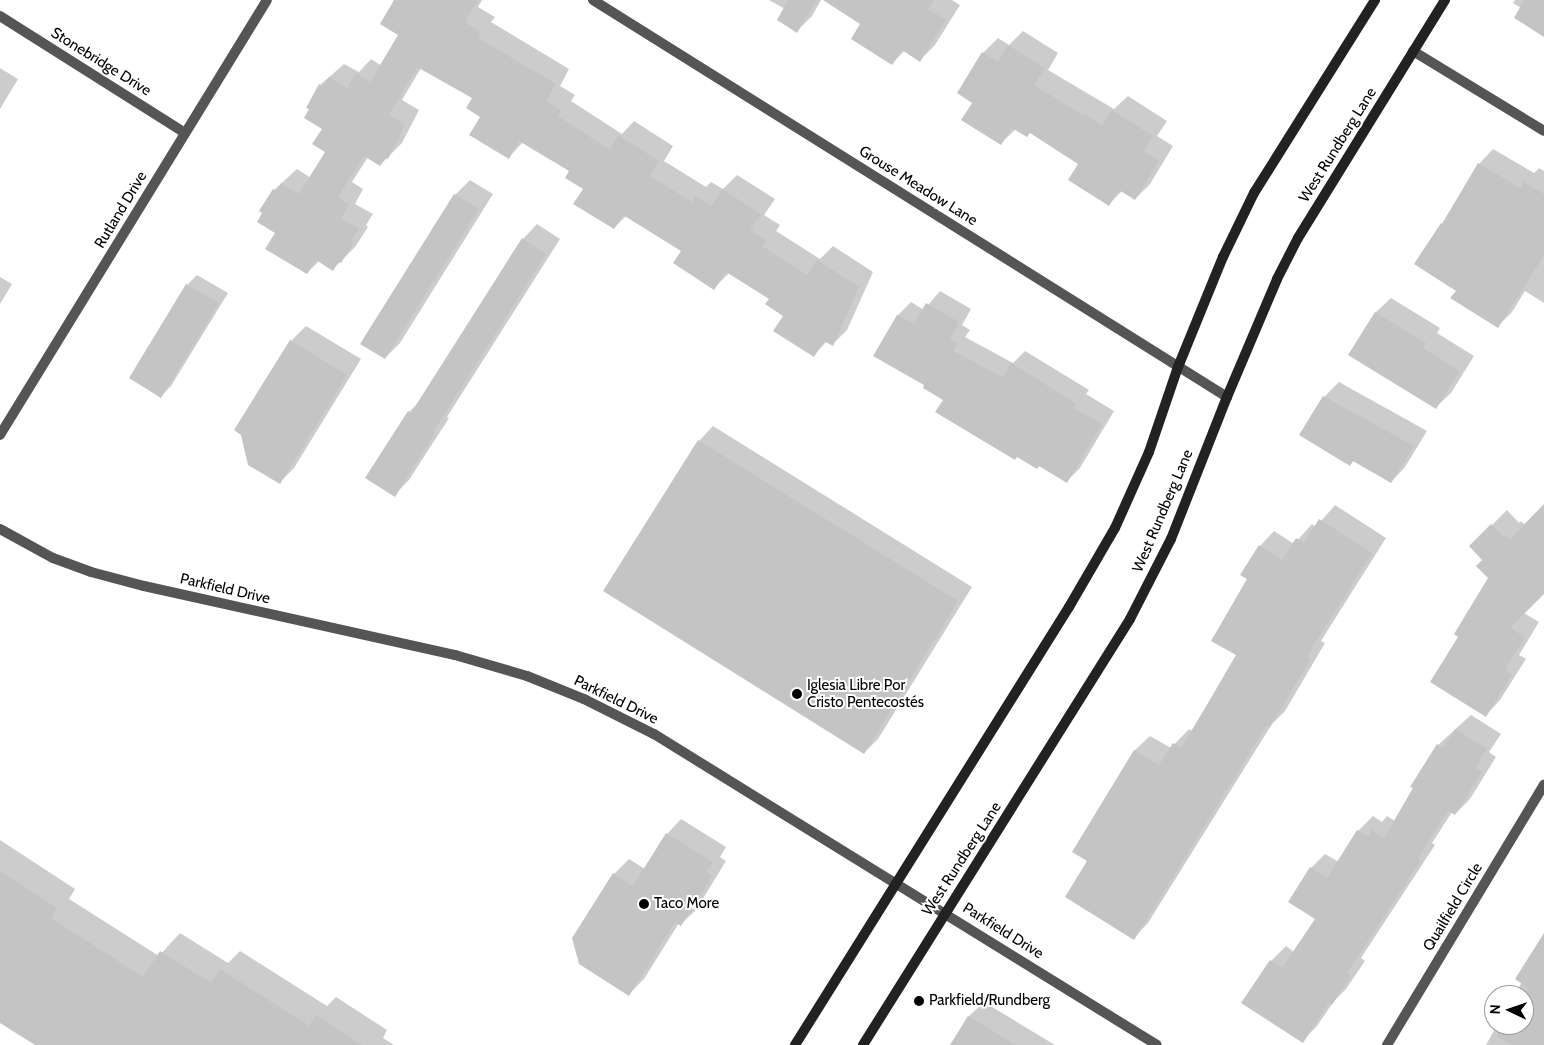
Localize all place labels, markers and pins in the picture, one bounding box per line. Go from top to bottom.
place label: Iglesia Libre Por Cristo Pentecostés [807,676,924,711]
marker: Iglesia Libre Por Cristo Pentecostés [791,688,803,700]
place label: Taco More [654,895,719,913]
marker: Taco More [638,898,650,910]
place label: Parkfield/Rundberg [929,992,1050,1010]
marker: Parkfield/Rundberg [913,995,925,1007]

